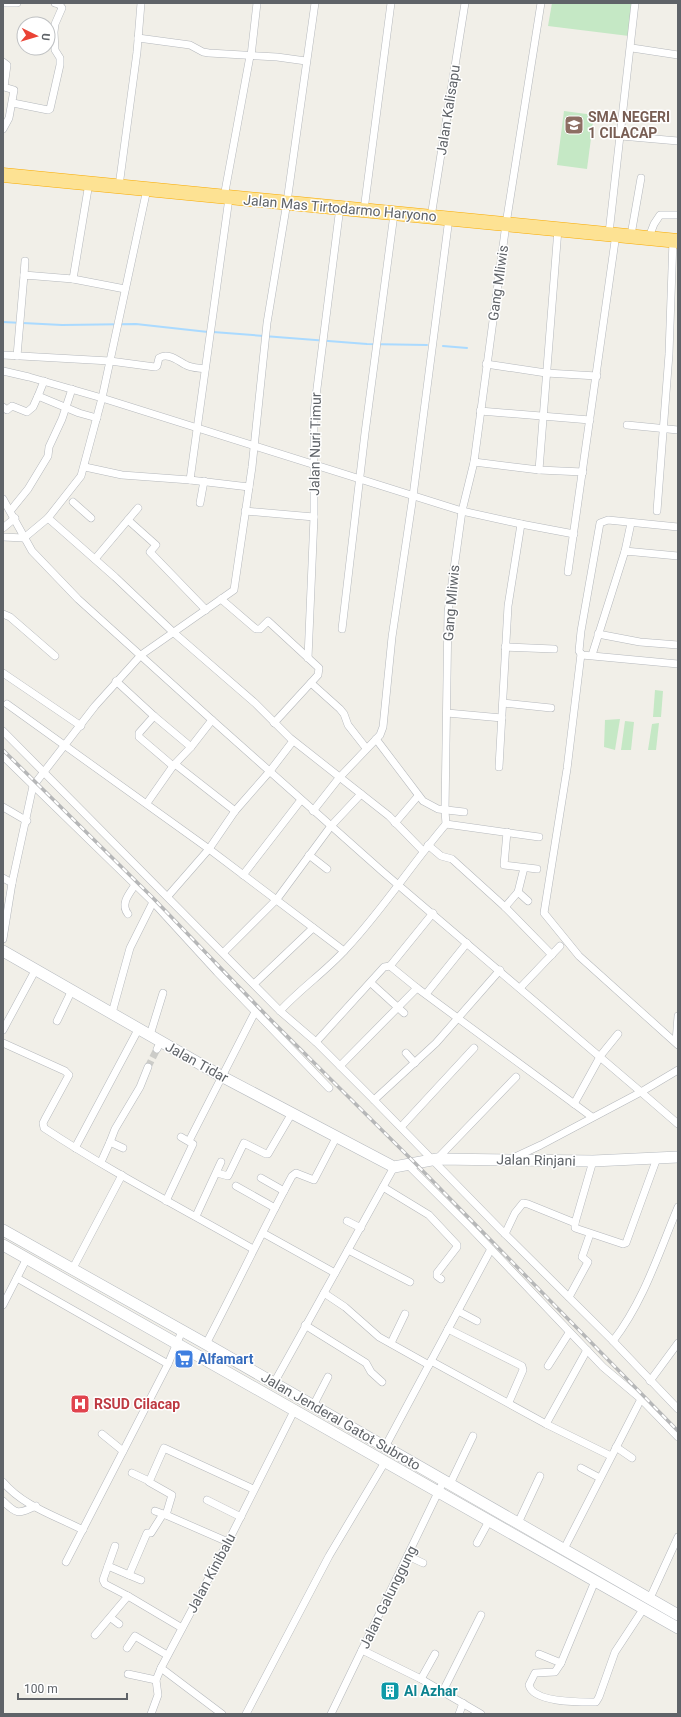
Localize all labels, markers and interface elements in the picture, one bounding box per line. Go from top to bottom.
north arrow [16,16,56,56]
text: U [39,33,52,41]
street label: Jalan Kalisapu [433,64,463,156]
place label: SMA NEGERI 1 CILACAP [588,109,670,141]
school or university icon: SMA NEGERI 1 CILACAP [563,114,585,136]
street label: Jalan Mas Tirtodarmo Haryono [243,192,437,224]
street label: Gang Mliwis [485,244,511,322]
street label: Jalan Nuri Timur [306,392,324,496]
street label: Gang Mliwis [440,564,462,642]
street label: Jalan Tidar [163,1038,231,1086]
street label: Jalan Rinjani [496,1151,576,1169]
supermarket icon: Alfamart [173,1348,195,1370]
place label: Alfamart [198,1351,254,1367]
street label: Jalan Jenderal Gatot Subroto [259,1369,423,1473]
hospital icon: RSUD Cilacap [69,1393,91,1415]
place label: RSUD Cilacap [94,1396,180,1412]
street label: Jalan Kinibalu [183,1531,239,1615]
street label: Jalan Galunggung [356,1543,420,1651]
scale bar [18,1675,127,1701]
building icon: Al Azhar [379,1680,401,1702]
text: 100 m [24,1682,58,1696]
place label: Al Azhar [404,1683,458,1699]

